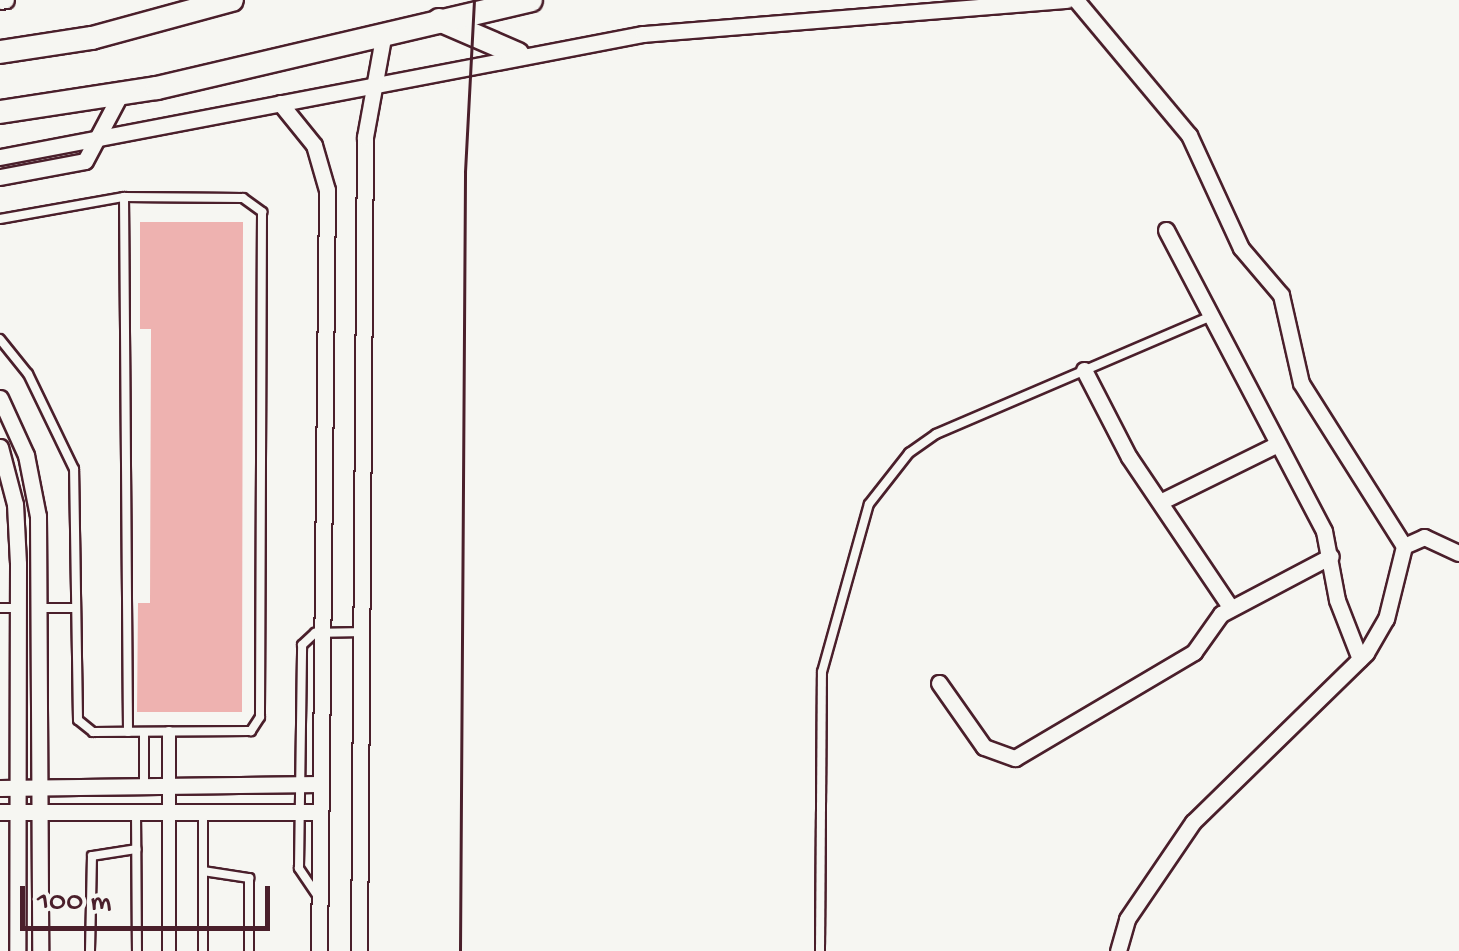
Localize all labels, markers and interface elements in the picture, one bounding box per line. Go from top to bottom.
scale bar [25,866,275,928]
text: 100 m [37,886,112,921]

